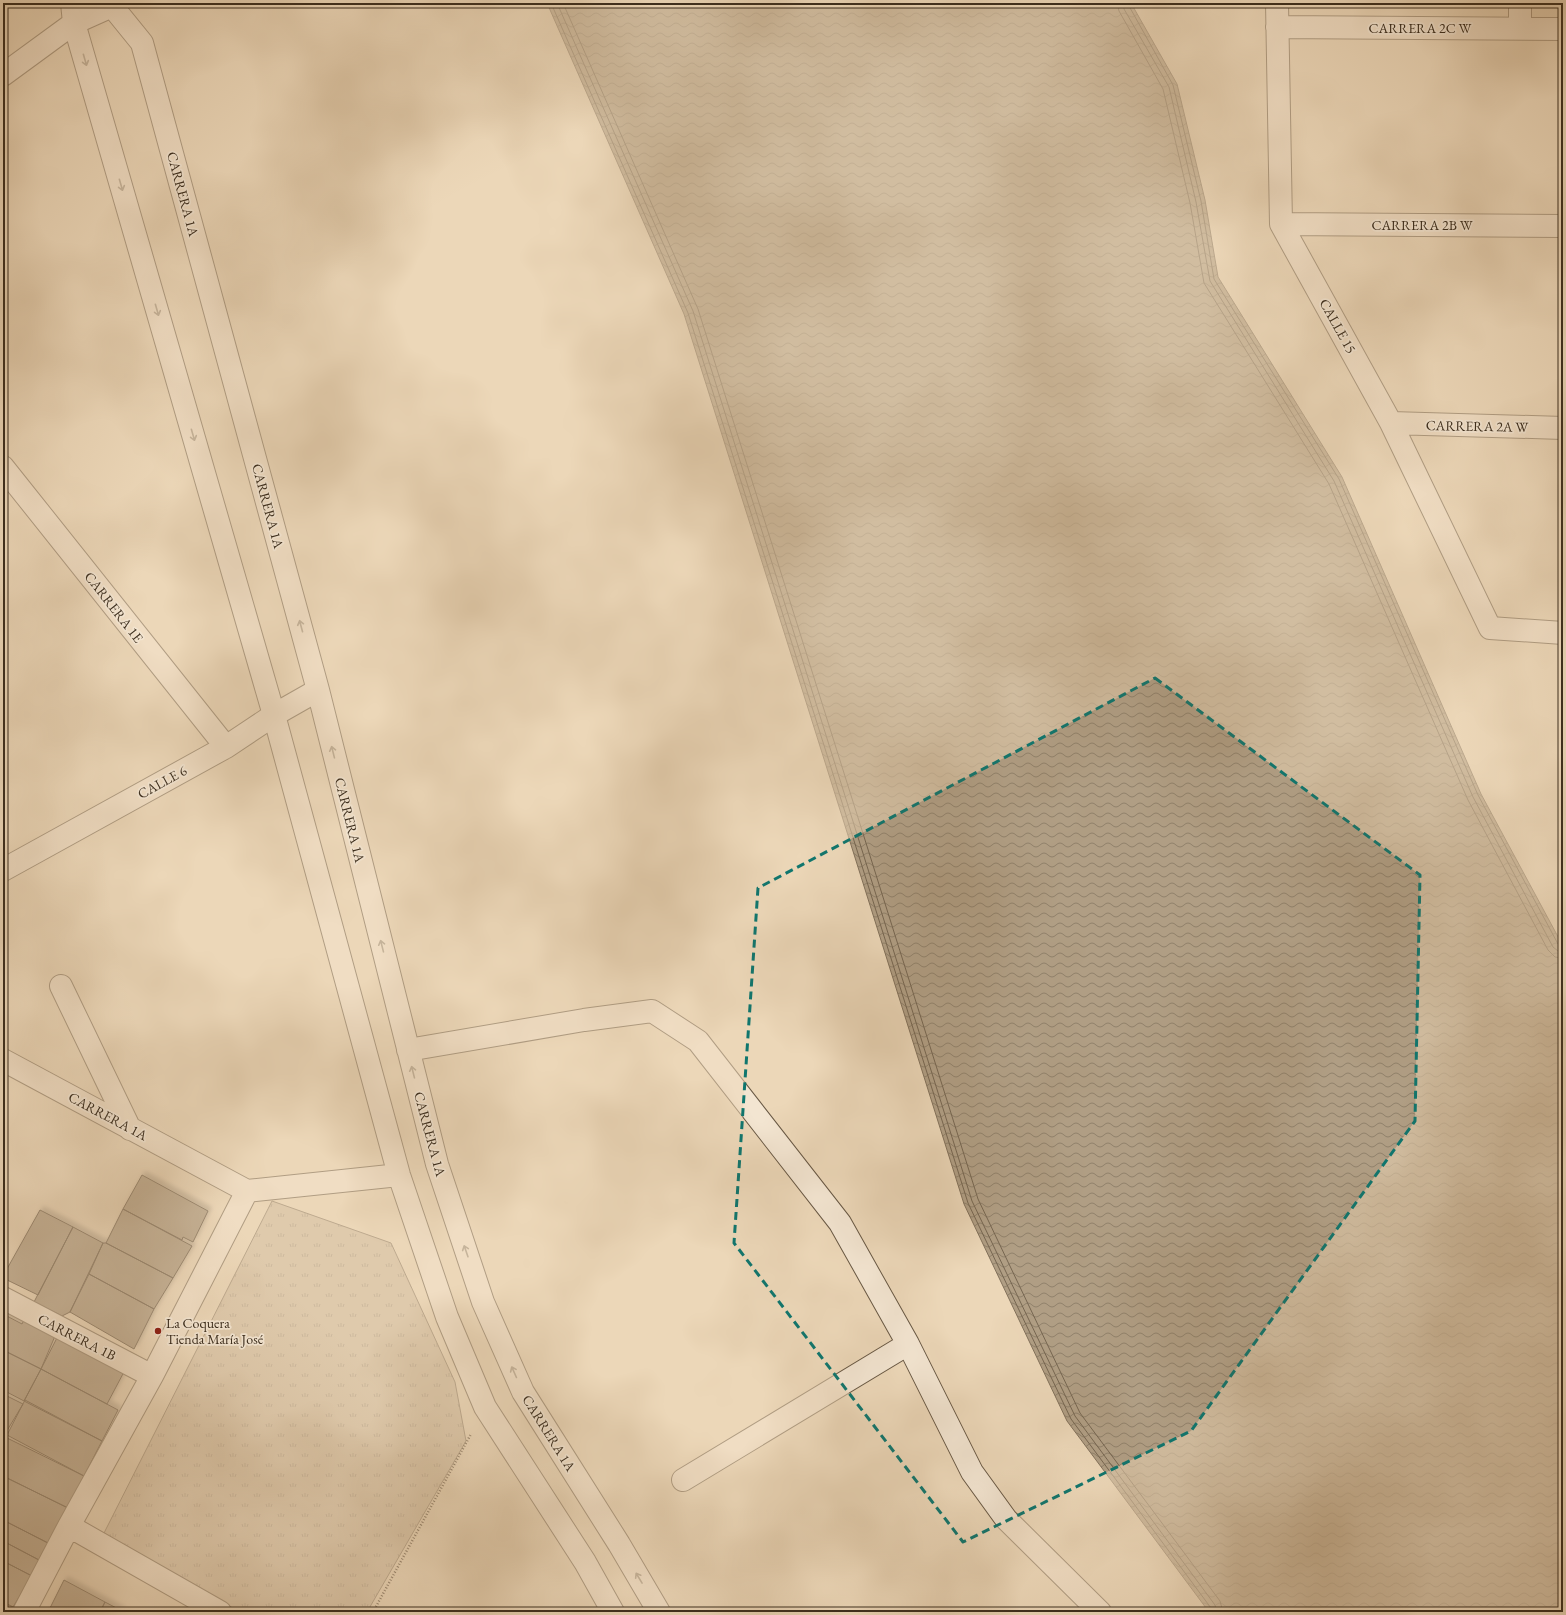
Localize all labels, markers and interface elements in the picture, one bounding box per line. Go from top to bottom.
street label: CARRERA 2C W [1369,19,1473,37]
one-way arrow [82,53,89,66]
street label: CARRERA 1A [163,150,203,239]
one-way arrow [118,178,125,191]
street label: CARRERA 2B W [1371,216,1474,234]
street label: CALLE 15 [1316,295,1360,357]
one-way arrow [154,303,161,316]
street label: CARRERA 2A W [1426,416,1530,436]
one-way arrow [190,428,197,441]
street label: CARRERA 1A [248,462,288,551]
street label: CARRERA 1E [81,568,147,646]
one-way arrow [296,620,304,633]
one-way arrow [329,745,337,758]
street label: CALLE 6 [134,761,190,803]
street label: CARRERA 1A [331,776,369,865]
one-way arrow [378,939,385,952]
one-way arrow [409,1065,417,1078]
street label: CARRERA 1A [65,1088,151,1144]
street label: CARRERA 1A [410,1090,450,1179]
one-way arrow [462,1244,469,1257]
street label: CARRERA 1B [35,1310,119,1364]
place label: La Coquera Tienda María José [166,1314,264,1348]
marker: La Coquera Tienda María José [153,1326,163,1336]
one-way arrow [510,1366,517,1378]
street label: CARRERA 1A [518,1391,580,1475]
one-way arrow [635,1572,643,1584]

